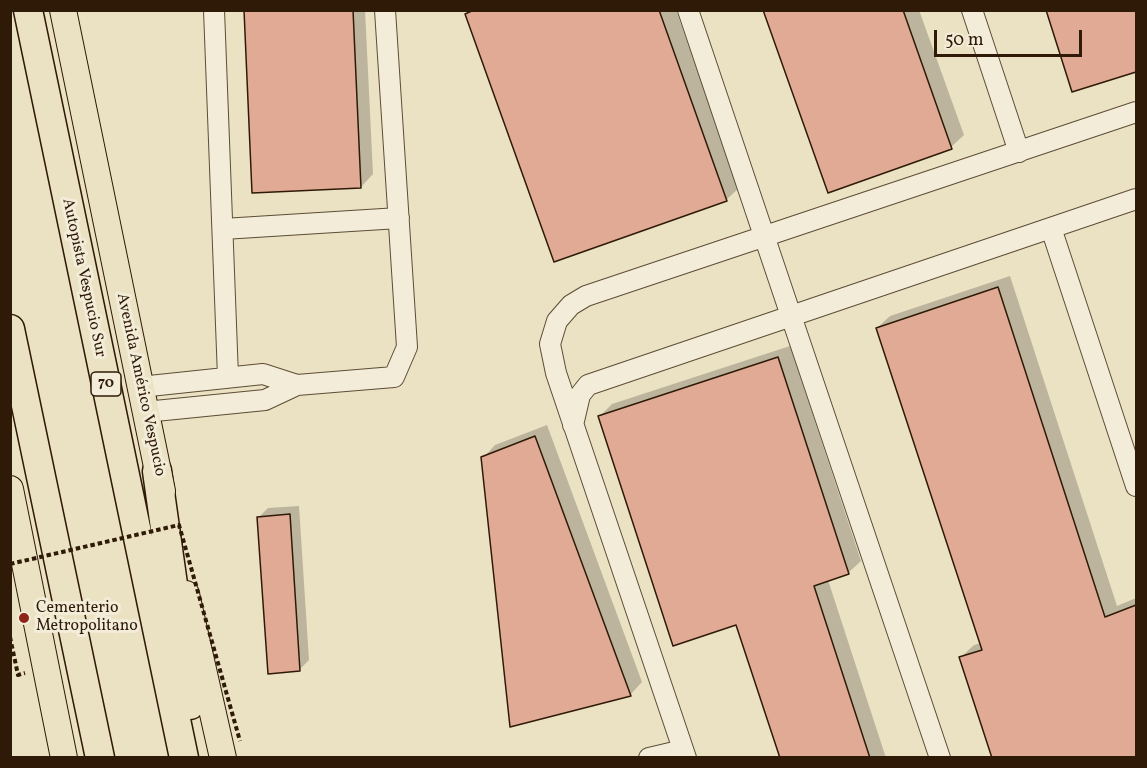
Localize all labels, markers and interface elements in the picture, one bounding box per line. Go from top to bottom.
scale bar [937,18,1086,56]
text: 50 m [945,28,984,53]
street label: Autopista Vespucio Sur [57,197,109,359]
street label: Avenida Américo Vespucio [111,292,169,478]
road number: 70 [91,372,121,396]
place label: Cementerio Metropolitano [36,599,138,637]
marker: Cementerio Metropolitano [17,611,31,625]

